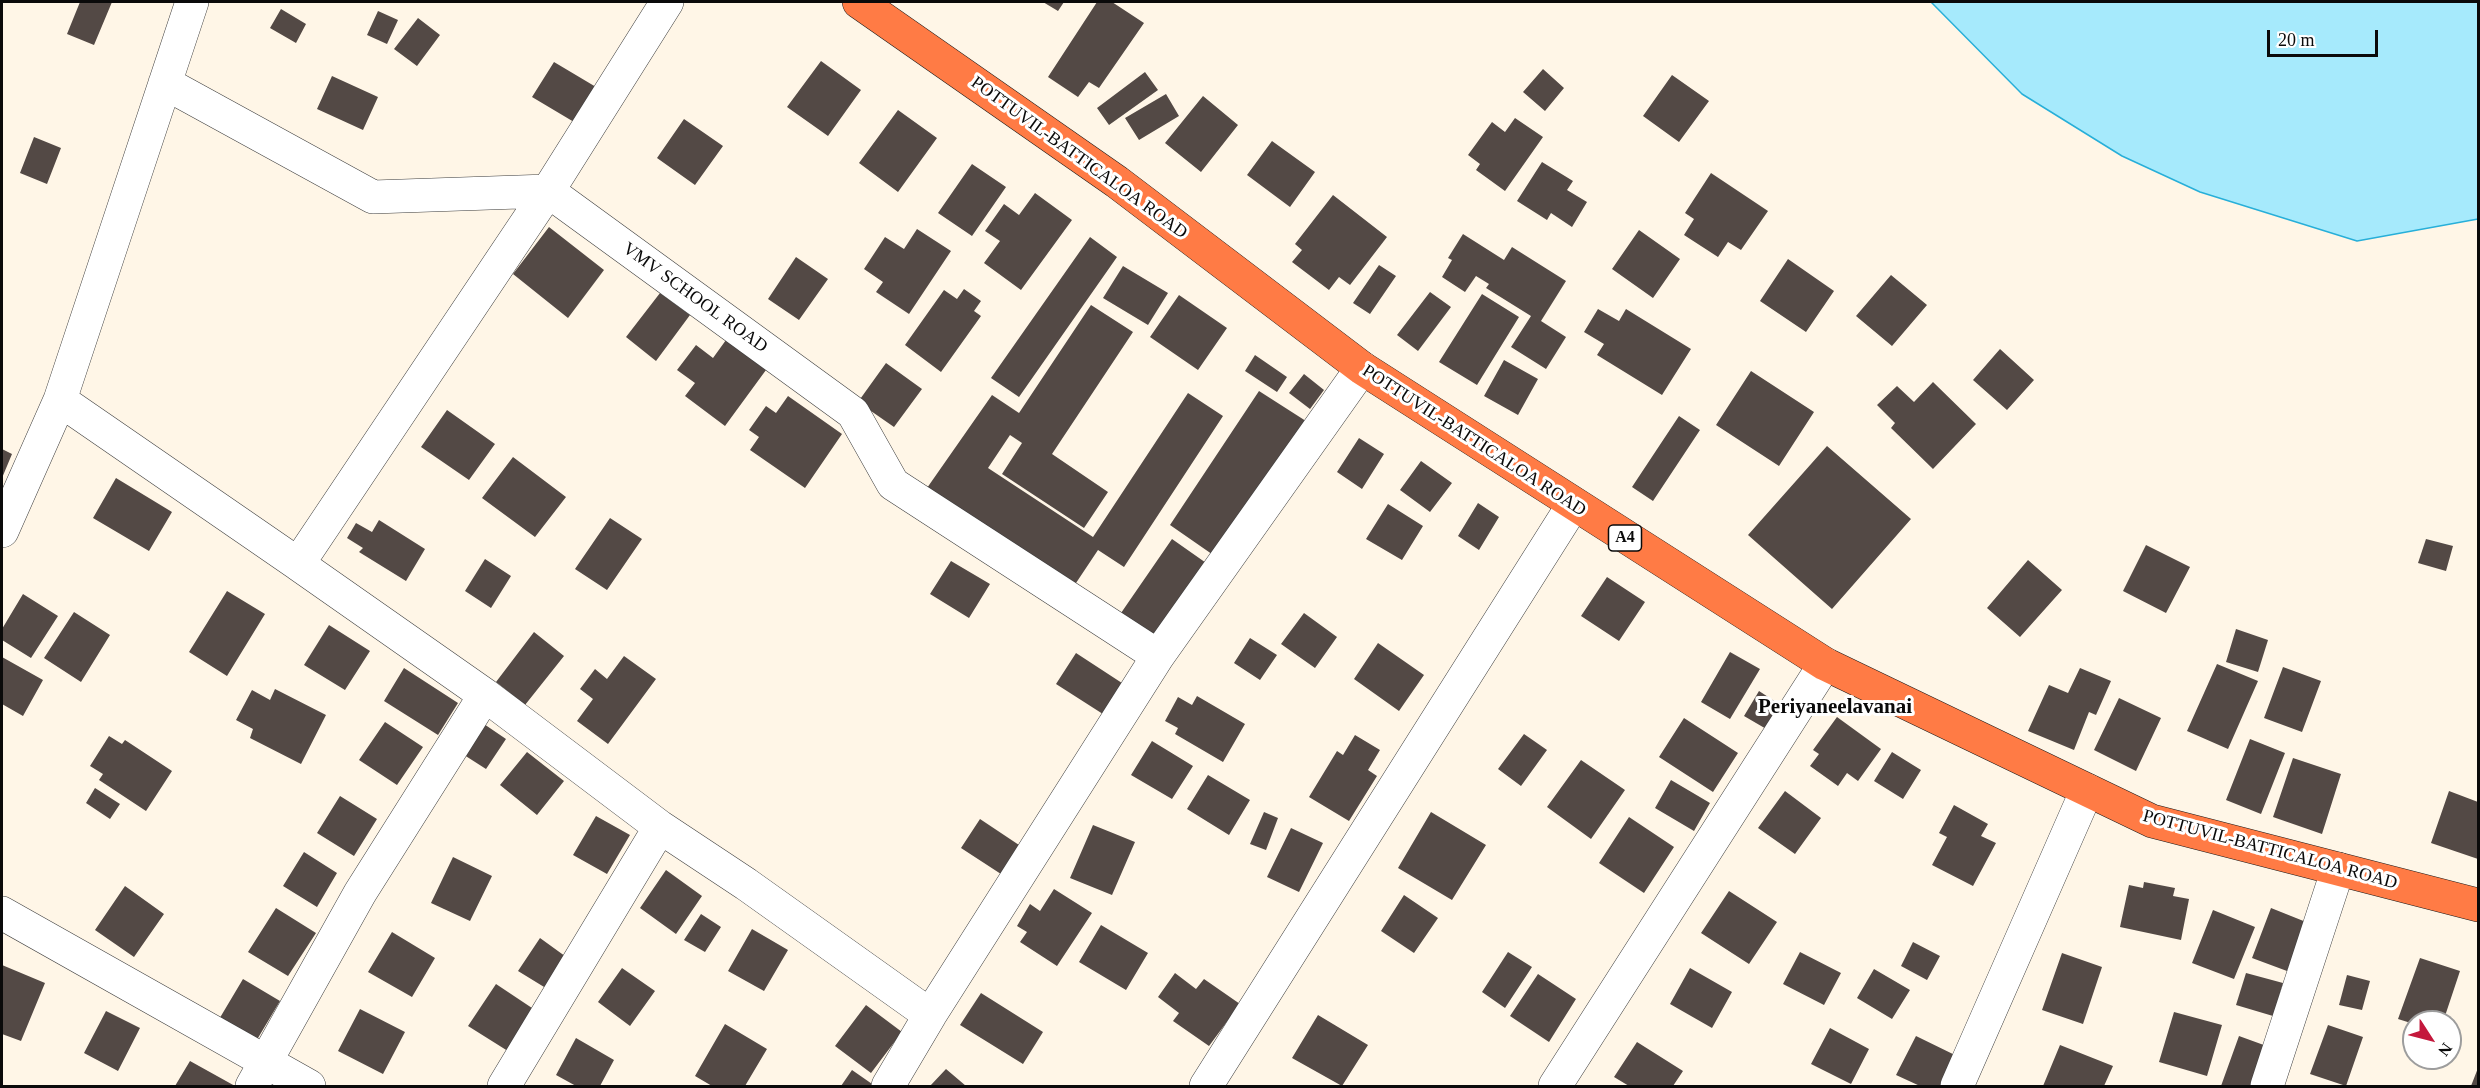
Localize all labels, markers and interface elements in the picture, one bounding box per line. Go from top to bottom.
scale bar [2270,18,2381,56]
text: 20 m [2278,30,2315,50]
street label: POTTUVIL-BATTICALOA ROAD [966,72,1192,244]
street label: VMV SCHOOL ROAD [618,238,772,358]
street label: POTTUVIL-BATTICALOA ROAD [1358,360,1590,522]
road number: A4 [1608,525,1642,551]
district label: Periyaneelavanai [1758,695,1912,721]
street label: POTTUVIL-BATTICALOA ROAD [2140,806,2400,894]
north arrow [2402,1010,2462,1070]
text: N [2435,1040,2456,1059]

